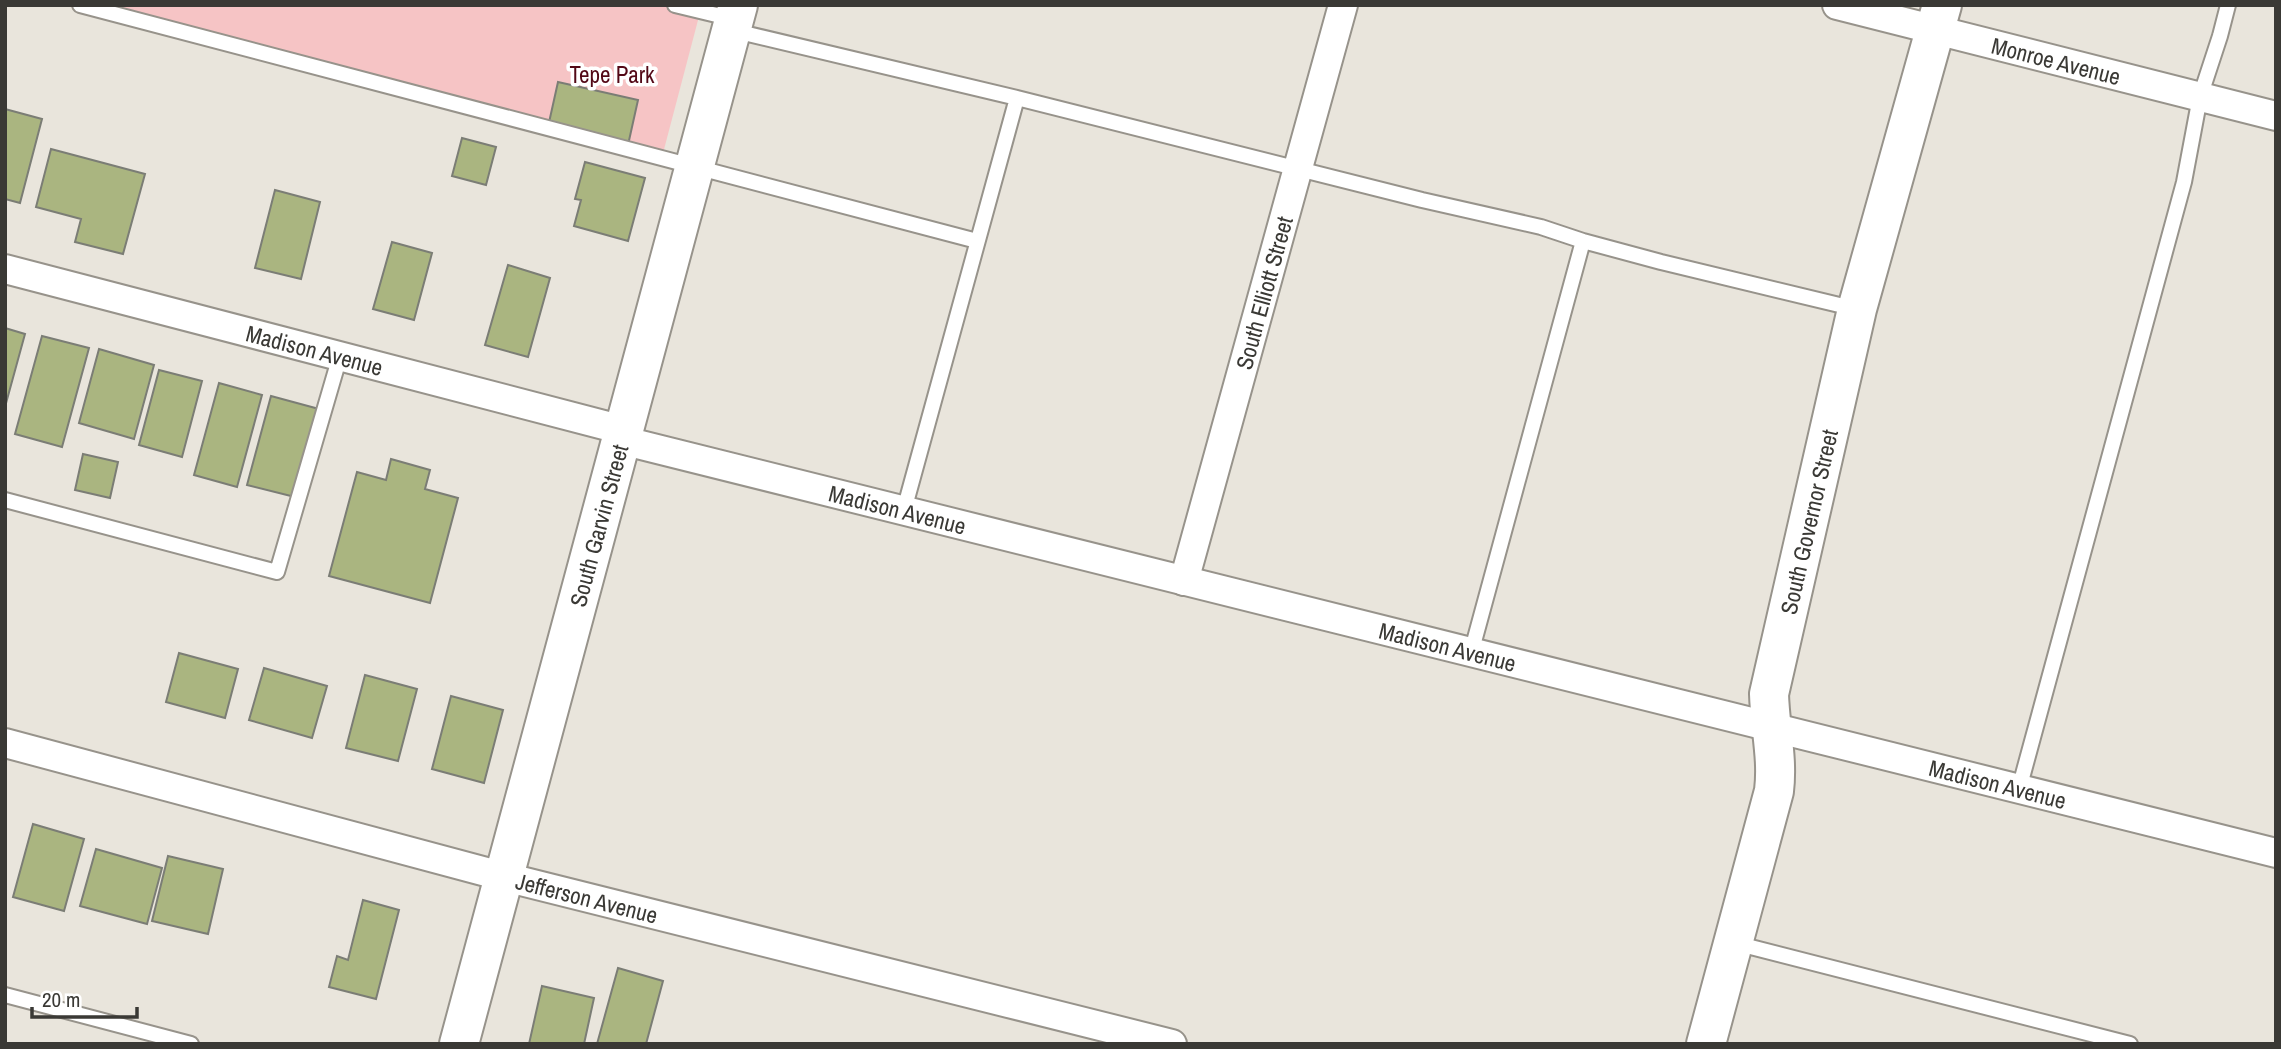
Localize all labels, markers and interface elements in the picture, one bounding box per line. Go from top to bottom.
street label: Monroe Avenue [1988,29,2124,92]
park label: Tepe Park [570,59,655,90]
street label: South Elliott Street [1228,213,1299,373]
street label: Madison Avenue [243,317,386,382]
street label: South Governor Street [1772,426,1845,617]
street label: South Garvin Street [562,441,635,610]
street label: Madison Avenue [826,477,969,541]
street label: Madison Avenue [1376,614,1519,678]
street label: Madison Avenue [1926,752,2070,816]
street label: Jefferson Avenue [513,865,661,930]
scale bar [32,976,136,1020]
text: 20 m [42,985,80,1014]

